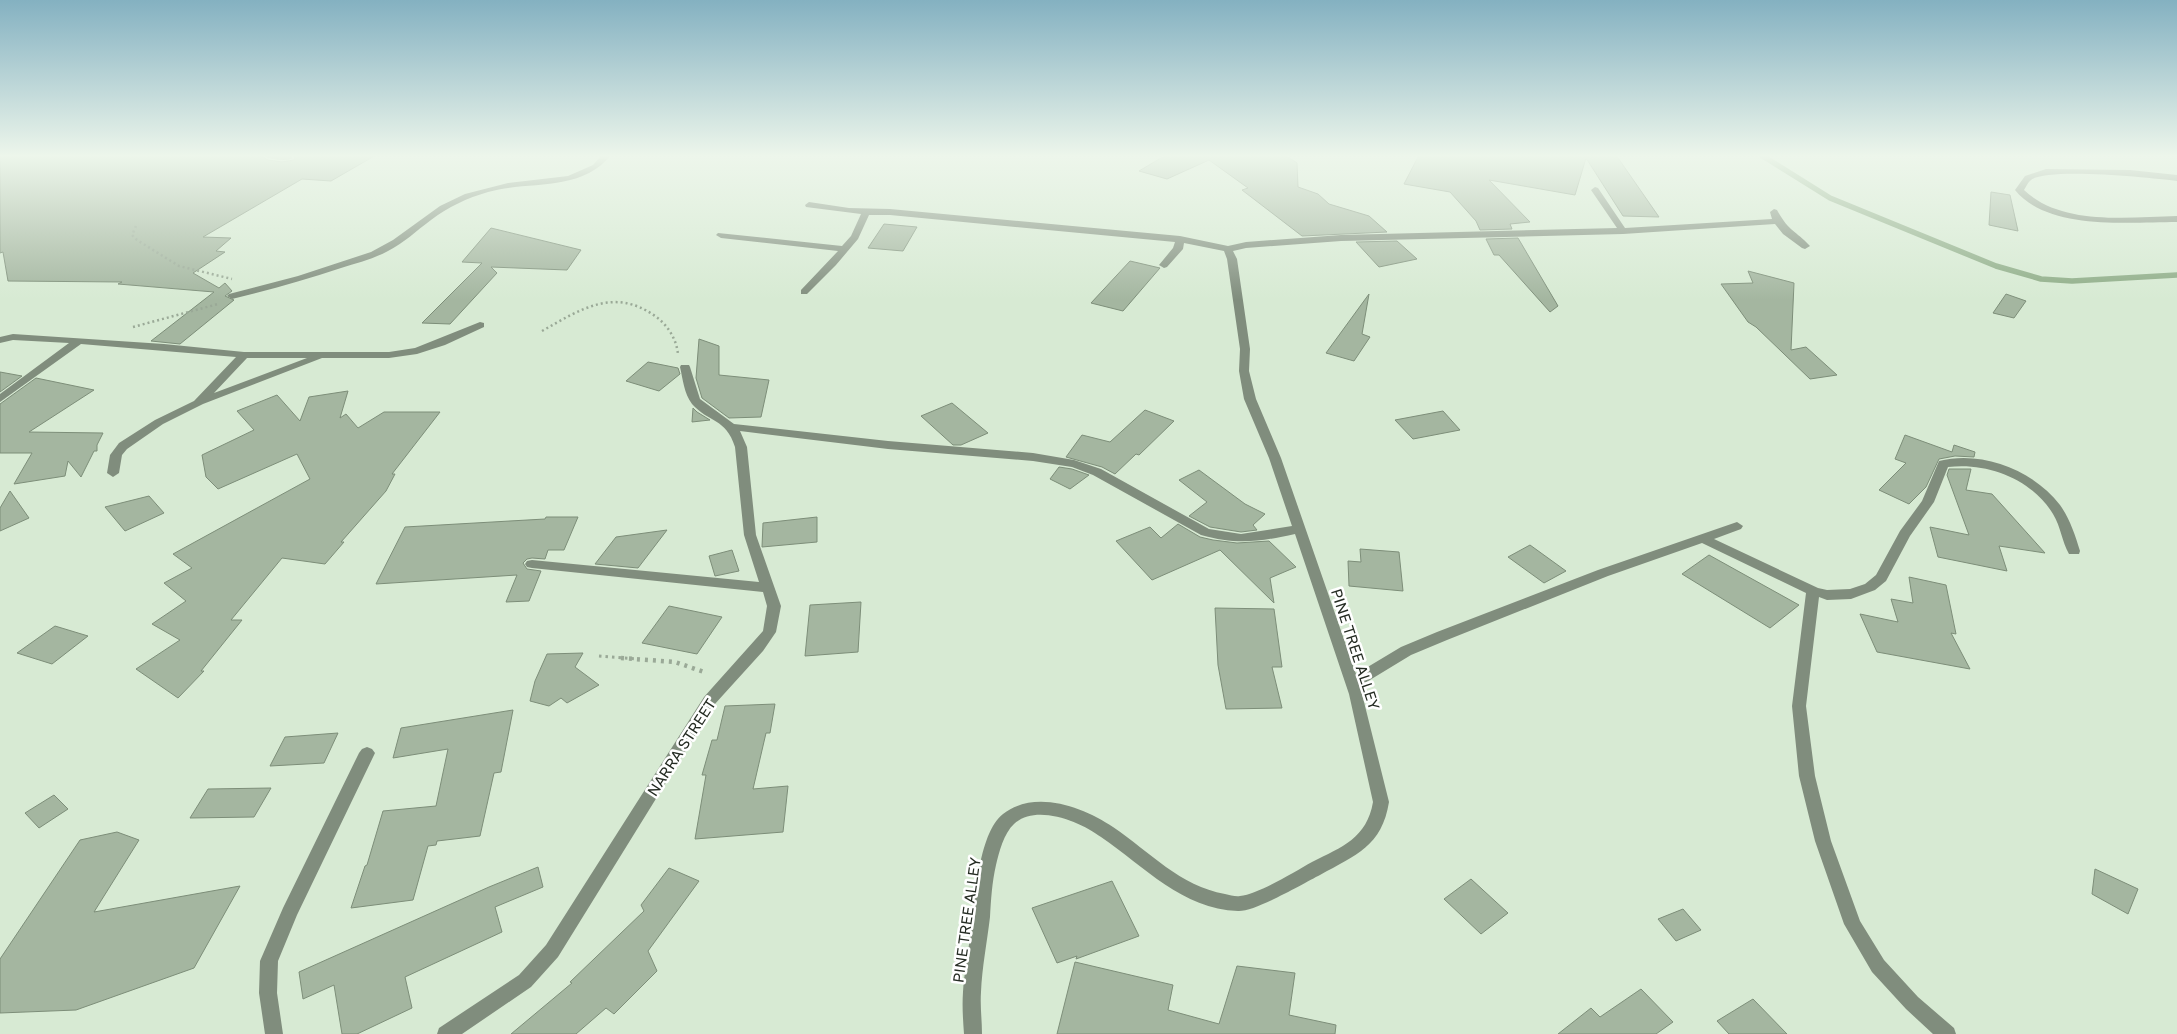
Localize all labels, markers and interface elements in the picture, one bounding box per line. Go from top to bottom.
street label: PINE TREE ALLEY [1328,586,1384,712]
street label: NARRA STREET [643,695,719,799]
street label: PINE TREE ALLEY [948,856,984,984]

